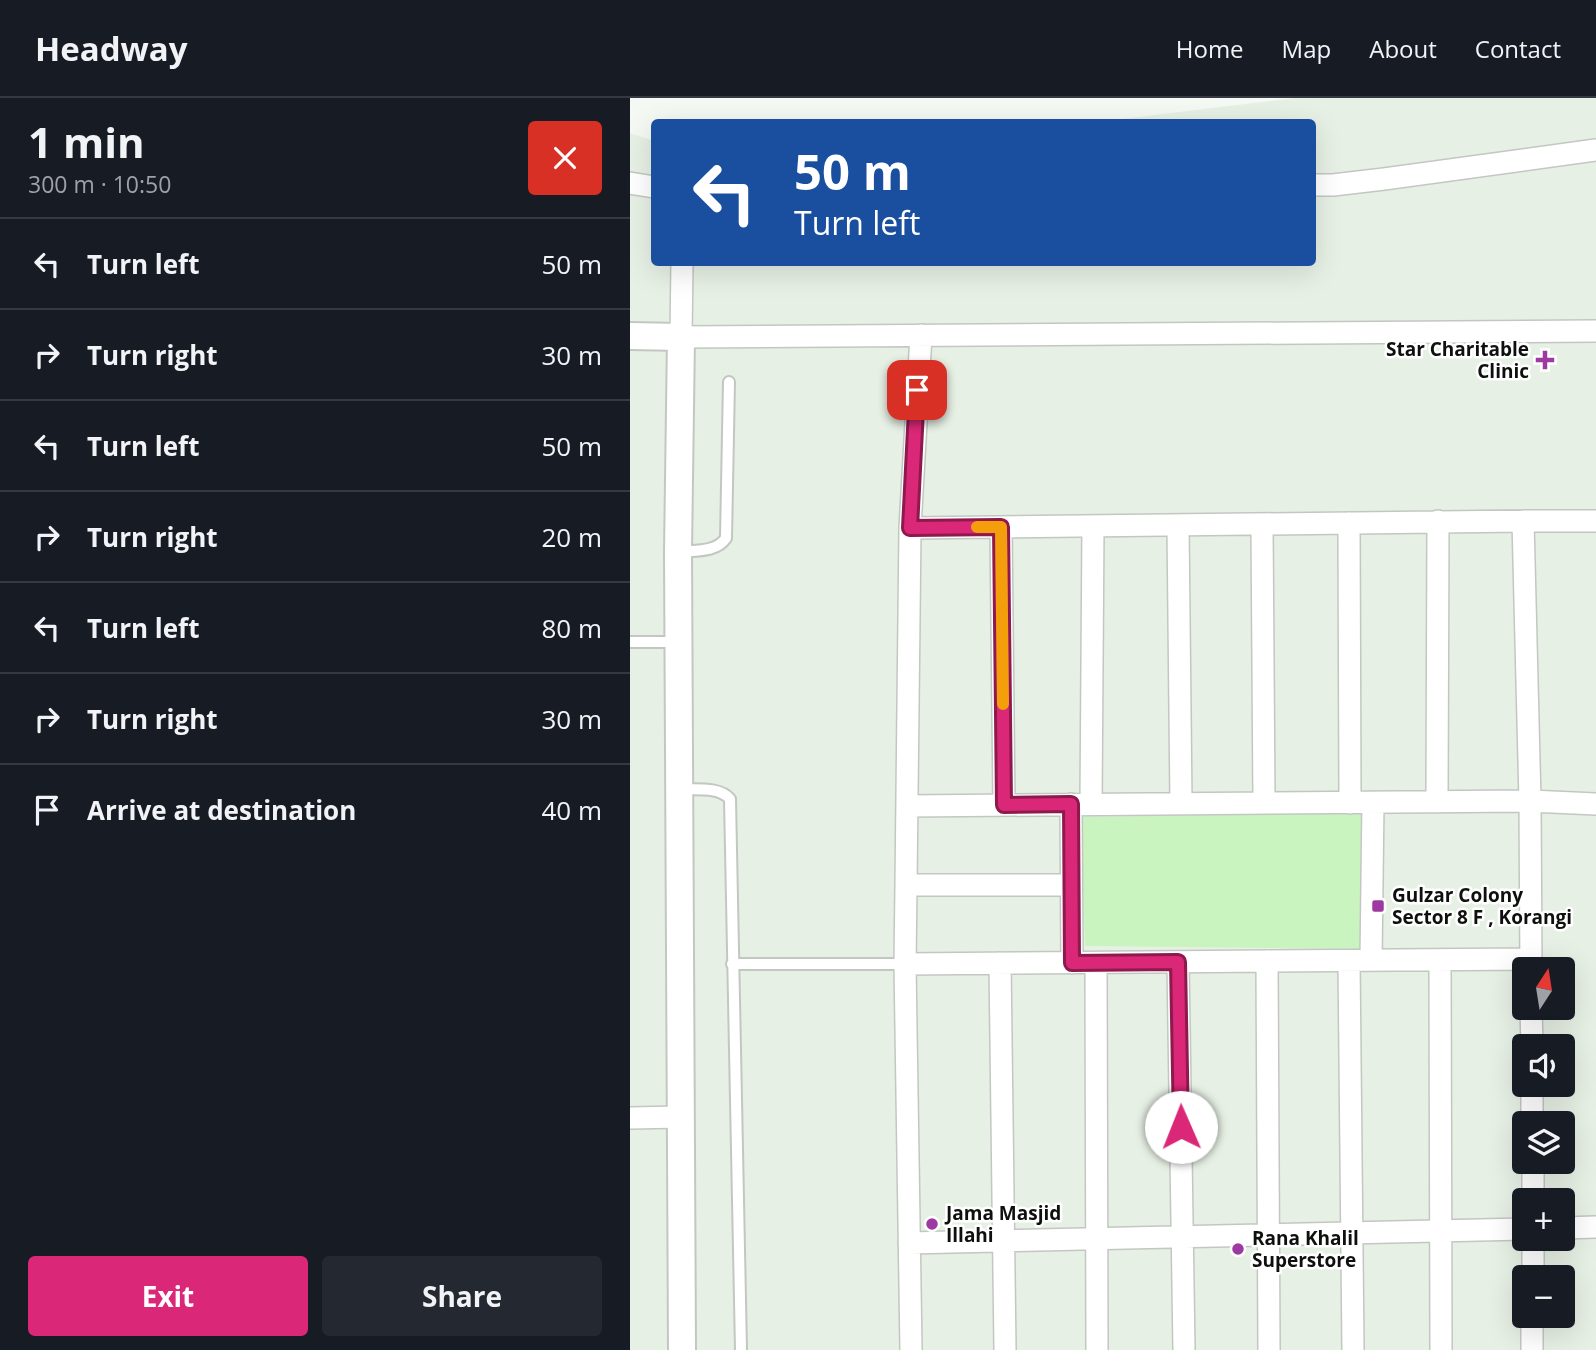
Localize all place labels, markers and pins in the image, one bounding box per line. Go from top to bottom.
place label: Star Charitable Clinic [1386,336,1529,384]
marker: Star Charitable Clinic [1535,350,1555,370]
pin [887,360,947,420]
place label: Gulzar Colony Sector 8 F , Korangi [1392,882,1572,930]
marker: Gulzar Colony Sector 8 F , Korangi [1370,898,1386,914]
place label: Jama Masjid Illahi [944,1200,1061,1248]
marker: Jama Masjid Illahi [924,1216,940,1232]
place label: Rana Khalil Superstore [1252,1225,1359,1273]
marker: Rana Khalil Superstore [1230,1241,1246,1257]

